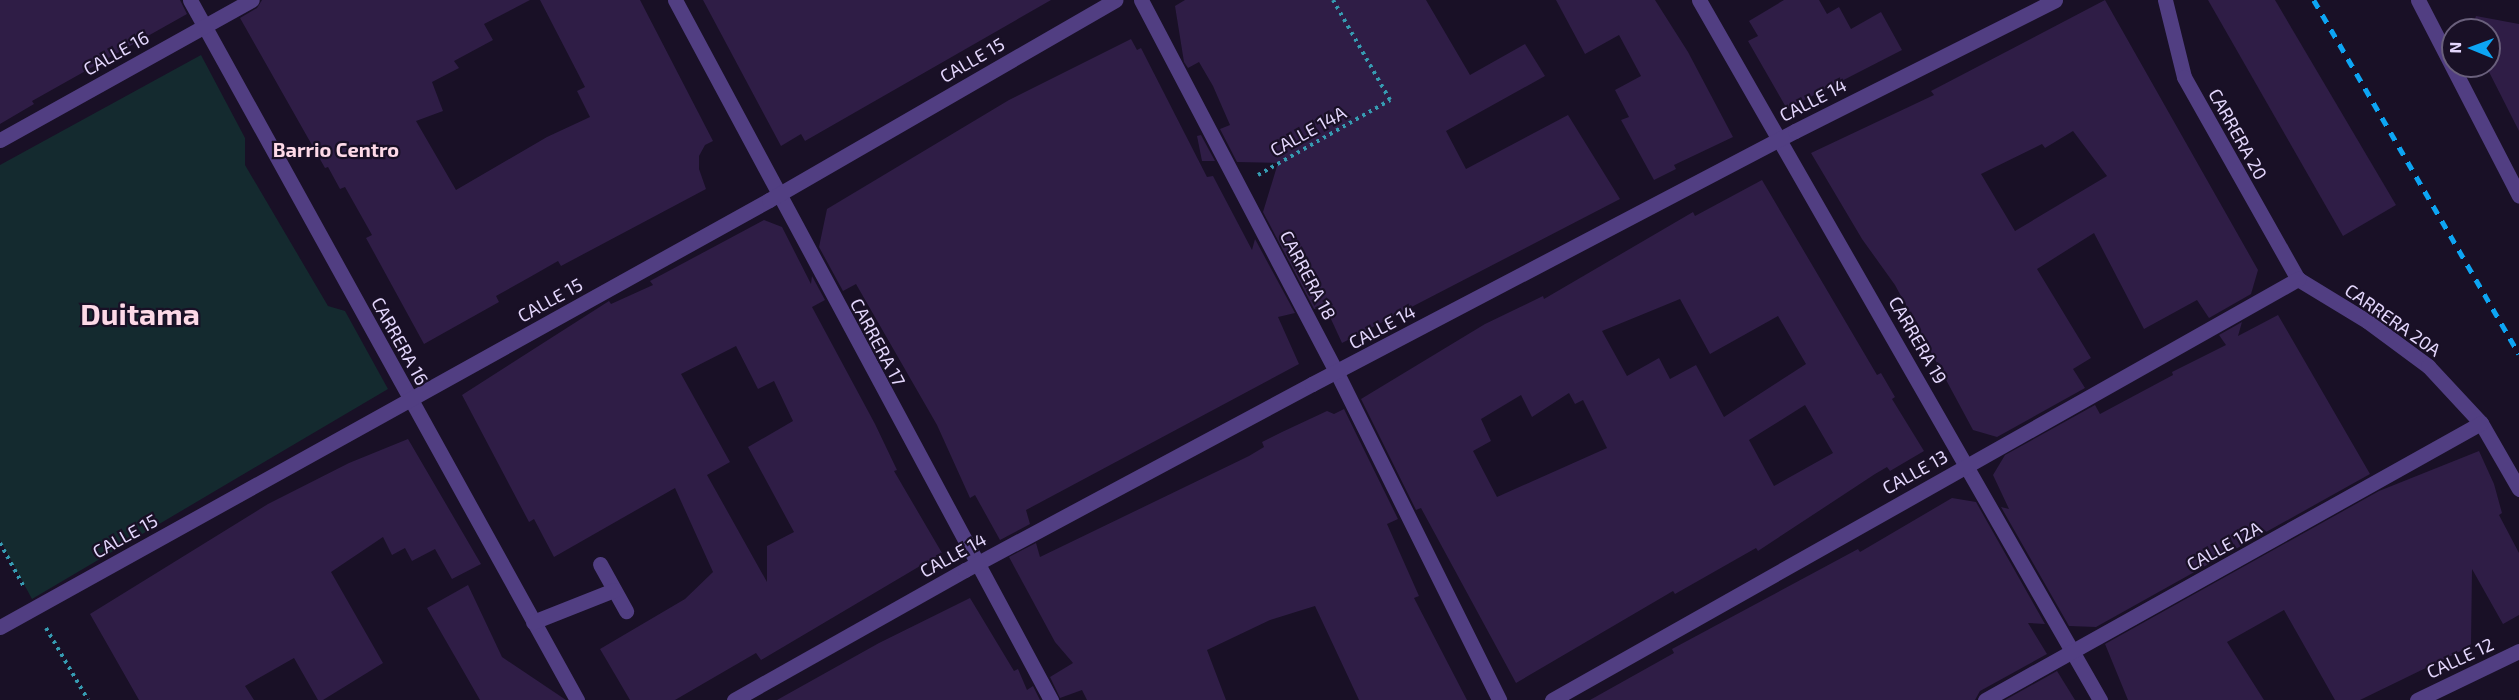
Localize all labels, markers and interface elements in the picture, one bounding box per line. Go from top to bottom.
north arrow [2441,18,2501,78]
street label: CALLE 16 [79,26,153,80]
street label: CALLE 15 [936,33,1008,87]
text: N [2445,42,2464,54]
street label: CALLE 14 [1776,74,1850,126]
street label: CARRERA 20 [2204,85,2272,183]
street label: CALLE 14A [1266,101,1350,161]
district label: Barrio Centro [273,137,399,161]
street label: CARRERA 18 [1275,227,1341,323]
street label: CALLE 15 [514,273,586,327]
street label: CARRERA 20A [2341,279,2445,361]
street label: CARRERA 19 [1884,292,1952,388]
street label: CARRERA 16 [367,293,433,389]
street label: CARRERA 17 [846,294,910,390]
district label: Duitama [80,295,200,331]
street label: CALLE 14 [1345,300,1419,354]
street label: CALLE 13 [1879,445,1951,499]
street label: CALLE 15 [89,509,161,563]
street label: CALLE 12A [2183,517,2265,575]
street label: CALLE 14 [916,528,990,582]
street label: CALLE 12 [2423,633,2497,683]

